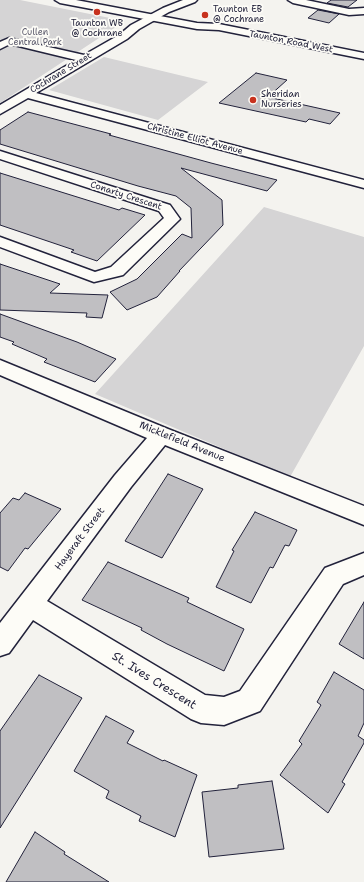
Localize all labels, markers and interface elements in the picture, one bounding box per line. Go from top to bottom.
place label: Taunton EB @ Cochrane [213,5,264,26]
marker: Taunton WB @ Cochrane [92,7,102,17]
marker: Taunton EB @ Cochrane [200,10,210,20]
place label: Taunton WB @ Cochrane [71,19,123,40]
park label: Cullen Central Park [8,28,62,49]
street label: Taunton Road West [248,29,334,55]
street label: Cochrane Street [28,50,94,96]
place label: Sheridan Nurseries [261,90,302,111]
marker: Sheridan Nurseries [248,95,258,105]
street label: Christine Elliot Avenue [146,121,244,157]
street label: Conarty Crescent [89,179,163,213]
street label: Micklefield Avenue [137,419,227,465]
street label: Hayeraft Street [53,505,107,573]
street label: St. Ives Crescent [109,649,199,713]

